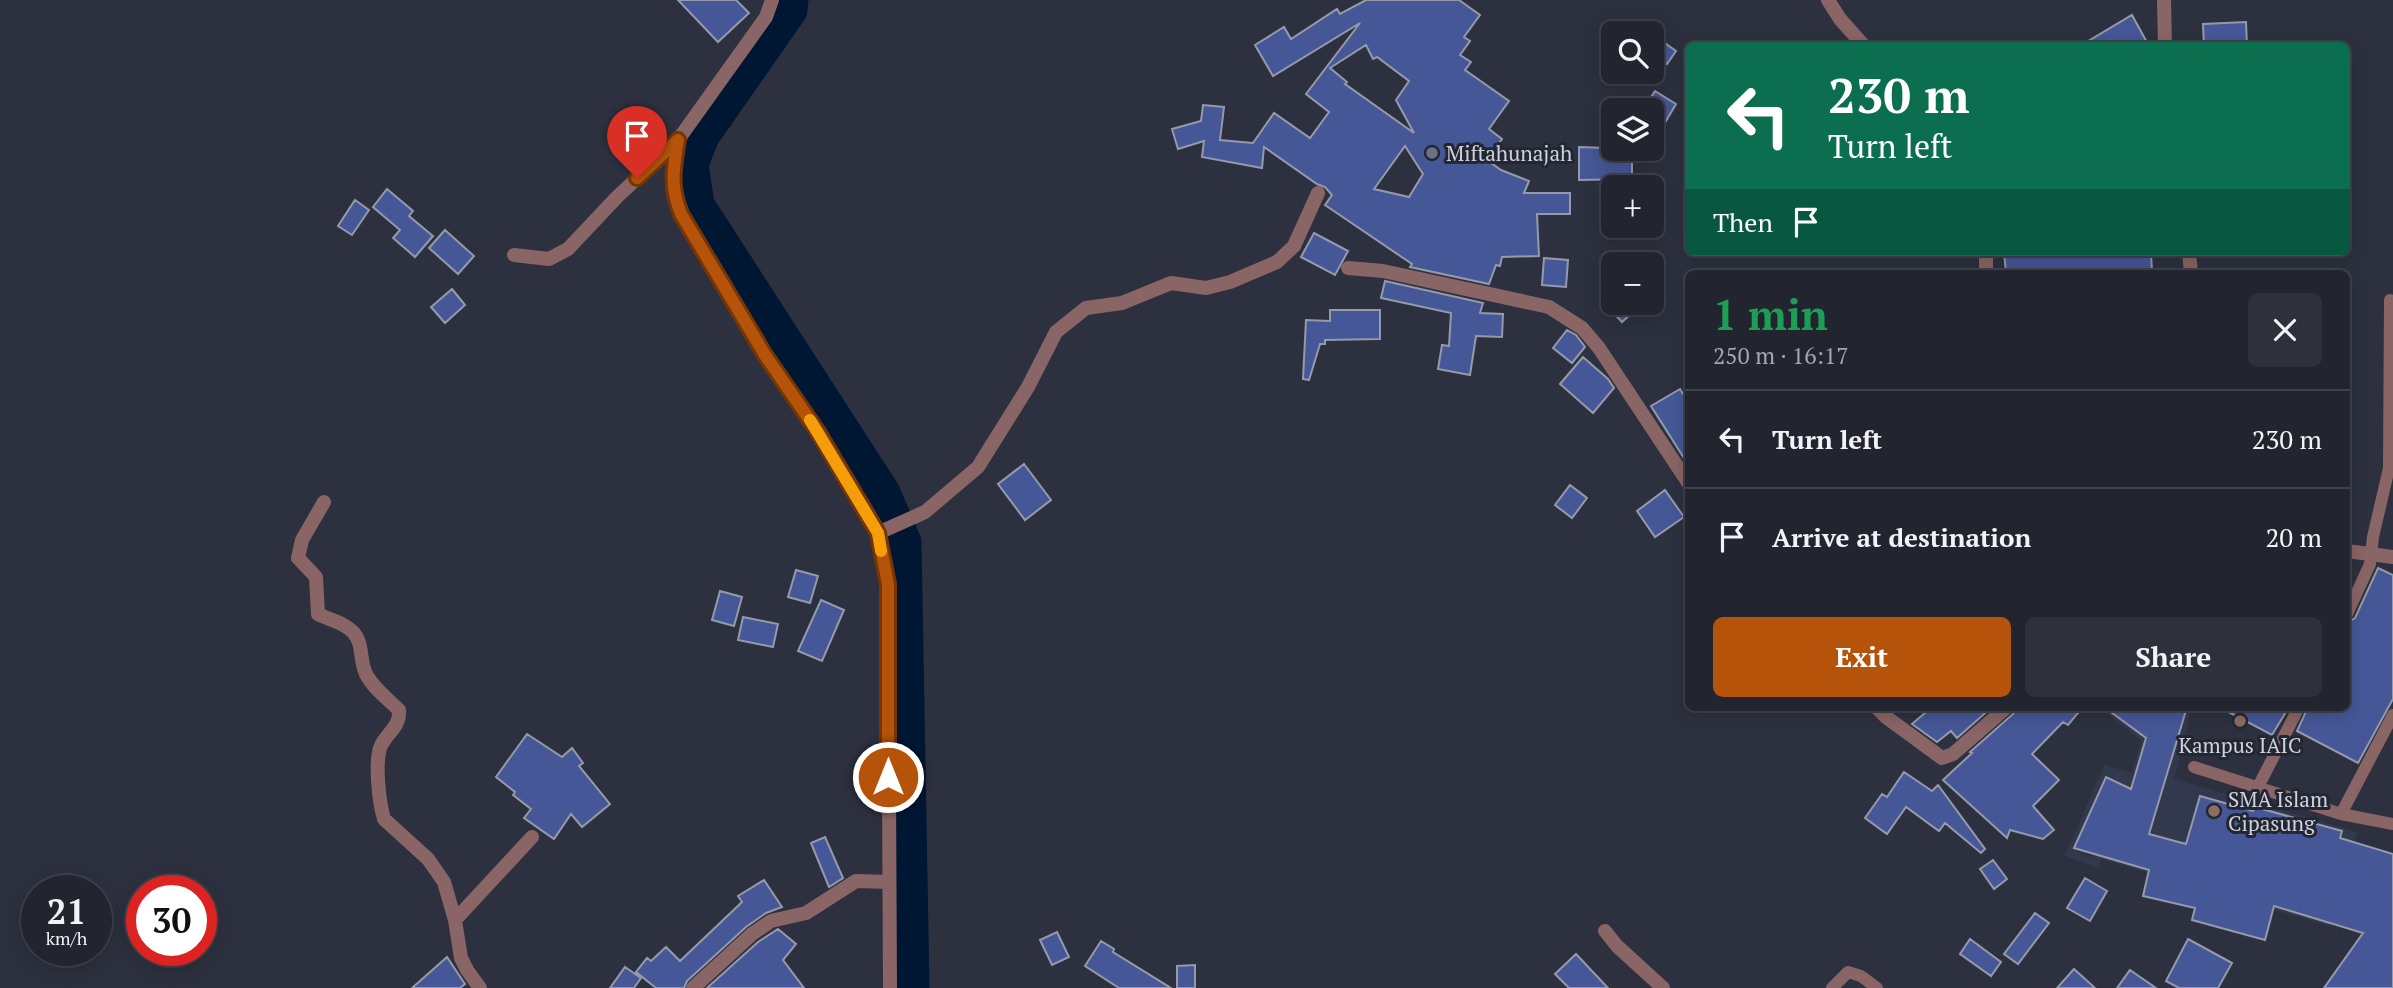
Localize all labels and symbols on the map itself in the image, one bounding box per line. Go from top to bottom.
pin [607,106,667,178]
place label: Miftahunajah [1446,139,1572,167]
marker: Miftahunajah [1424,145,1440,161]
marker: Kampus IAIC [2232,713,2248,729]
place label: Kampus IAIC [2178,731,2302,759]
position arrow [851,740,925,814]
place label: SMA Islam Cipasung [2228,785,2328,837]
marker: SMA Islam Cipasung [2206,803,2222,819]
speed limit sign: 30 [126,875,217,966]

